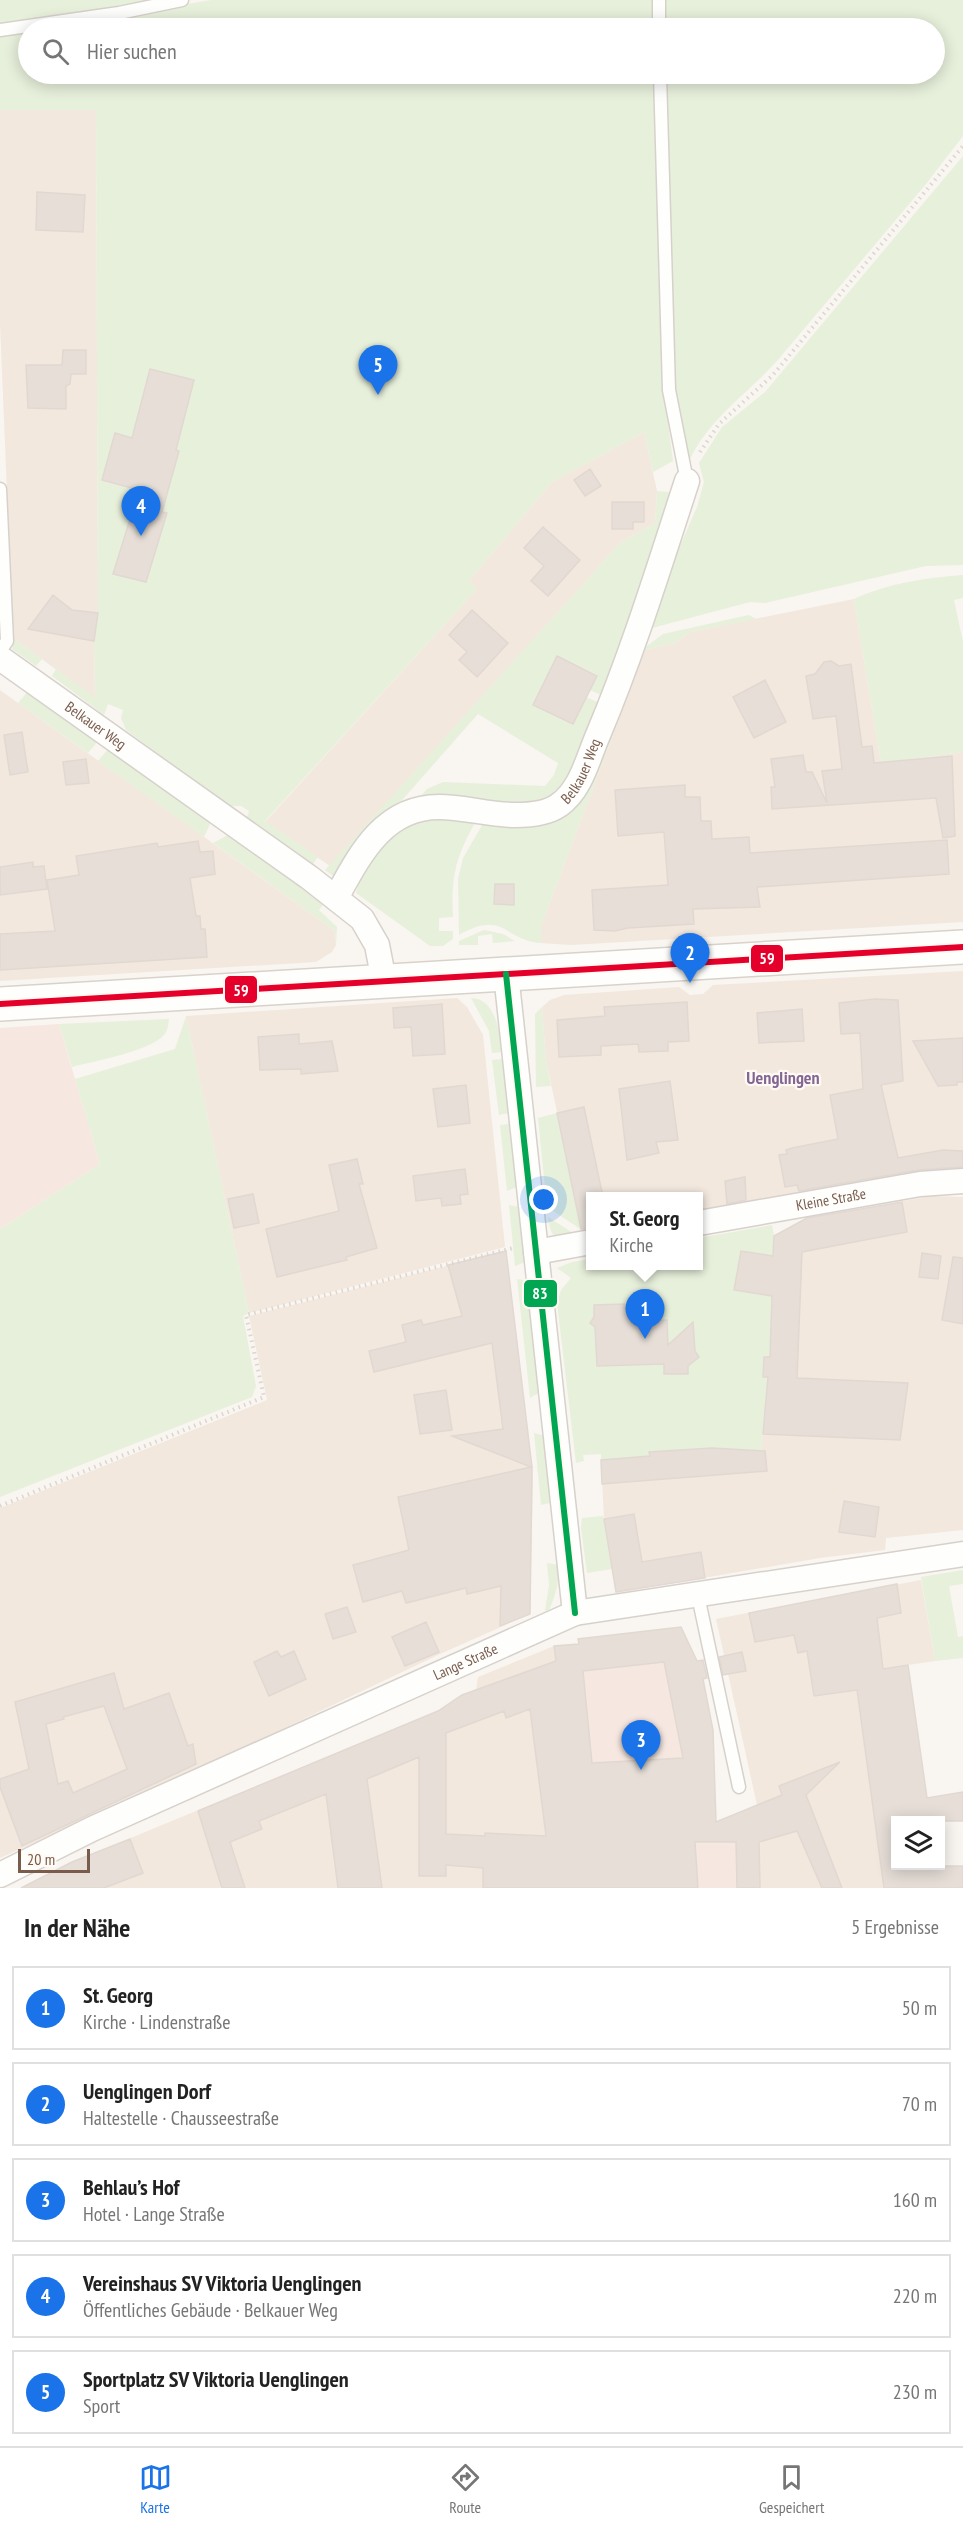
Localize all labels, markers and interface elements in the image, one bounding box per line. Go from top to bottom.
search box [18,18,945,84]
icon: search [39,35,72,68]
text: Hier suchen [87,37,177,65]
pin: 5 [358,346,398,395]
pin: 4 [122,486,160,536]
street label: Belkauer Weg [61,697,130,753]
street label: Belkauer Weg [557,736,605,808]
pin: 2 [670,934,710,983]
line badge: 59 [750,944,784,973]
text: 59 [759,948,775,968]
line badge: 59 [224,975,258,1004]
text: 59 [233,980,249,1000]
district label: Uenglingen [746,1066,820,1089]
street label: Kleine Straße [794,1184,867,1215]
your location [529,1185,558,1214]
popup [586,1192,703,1270]
text: St. Georg [609,1204,680,1232]
text: Kirche [609,1232,653,1258]
line badge: 83 [523,1279,558,1308]
text: 83 [532,1283,548,1303]
pin: 1 [626,1290,664,1339]
street label: Lange Straße [430,1639,501,1684]
pin: 3 [622,1720,660,1770]
map controls [891,1816,945,1870]
button: layers [891,1816,945,1870]
scale bar [18,1846,90,1874]
text: 20 m [27,1849,55,1869]
text: In der Nähe [24,1911,130,1944]
text: 5 Ergebnisse [851,1914,939,1940]
text: St. Georg [83,1981,153,2009]
text: 1 [41,1995,50,2021]
text: 50 m [902,1995,937,2021]
text: Kirche · Lindenstraße [83,2009,230,2035]
text: Uenglingen Dorf [83,2077,211,2105]
text: 2 [41,2091,50,2117]
text: 70 m [902,2091,937,2117]
text: Haltestelle · Chausseestraße [83,2105,279,2131]
text: Behlau’s Hof [83,2173,179,2201]
text: 3 [41,2187,50,2213]
text: 160 m [893,2187,937,2213]
text: Hotel · Lange Straße [83,2201,225,2227]
text: Vereinshaus SV Viktoria Uenglingen [83,2269,361,2297]
text: 4 [41,2283,50,2309]
text: 220 m [893,2283,937,2309]
text: Öffentliches Gebäude · Belkauer Weg [83,2297,338,2323]
text: Sportplatz SV Viktoria Uenglingen [83,2365,349,2393]
text: 5 [41,2379,50,2405]
text: 230 m [893,2379,937,2405]
text: Sport [83,2393,120,2419]
tab: Karte [139,2461,172,2517]
tab: Route [449,2461,482,2517]
tab: Gespeichert [759,2461,824,2517]

